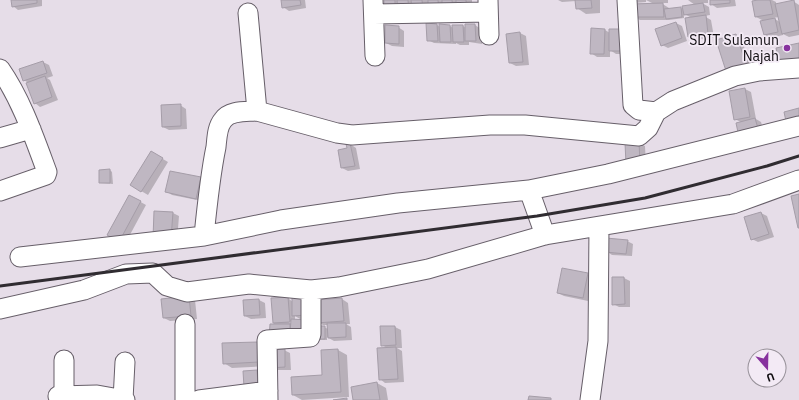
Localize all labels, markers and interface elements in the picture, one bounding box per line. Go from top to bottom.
place label: SDIT Sulamun Najah [689,31,779,65]
marker: SDIT Sulamun Najah [782,43,792,53]
north arrow [747,348,787,388]
text: U [764,370,776,385]

